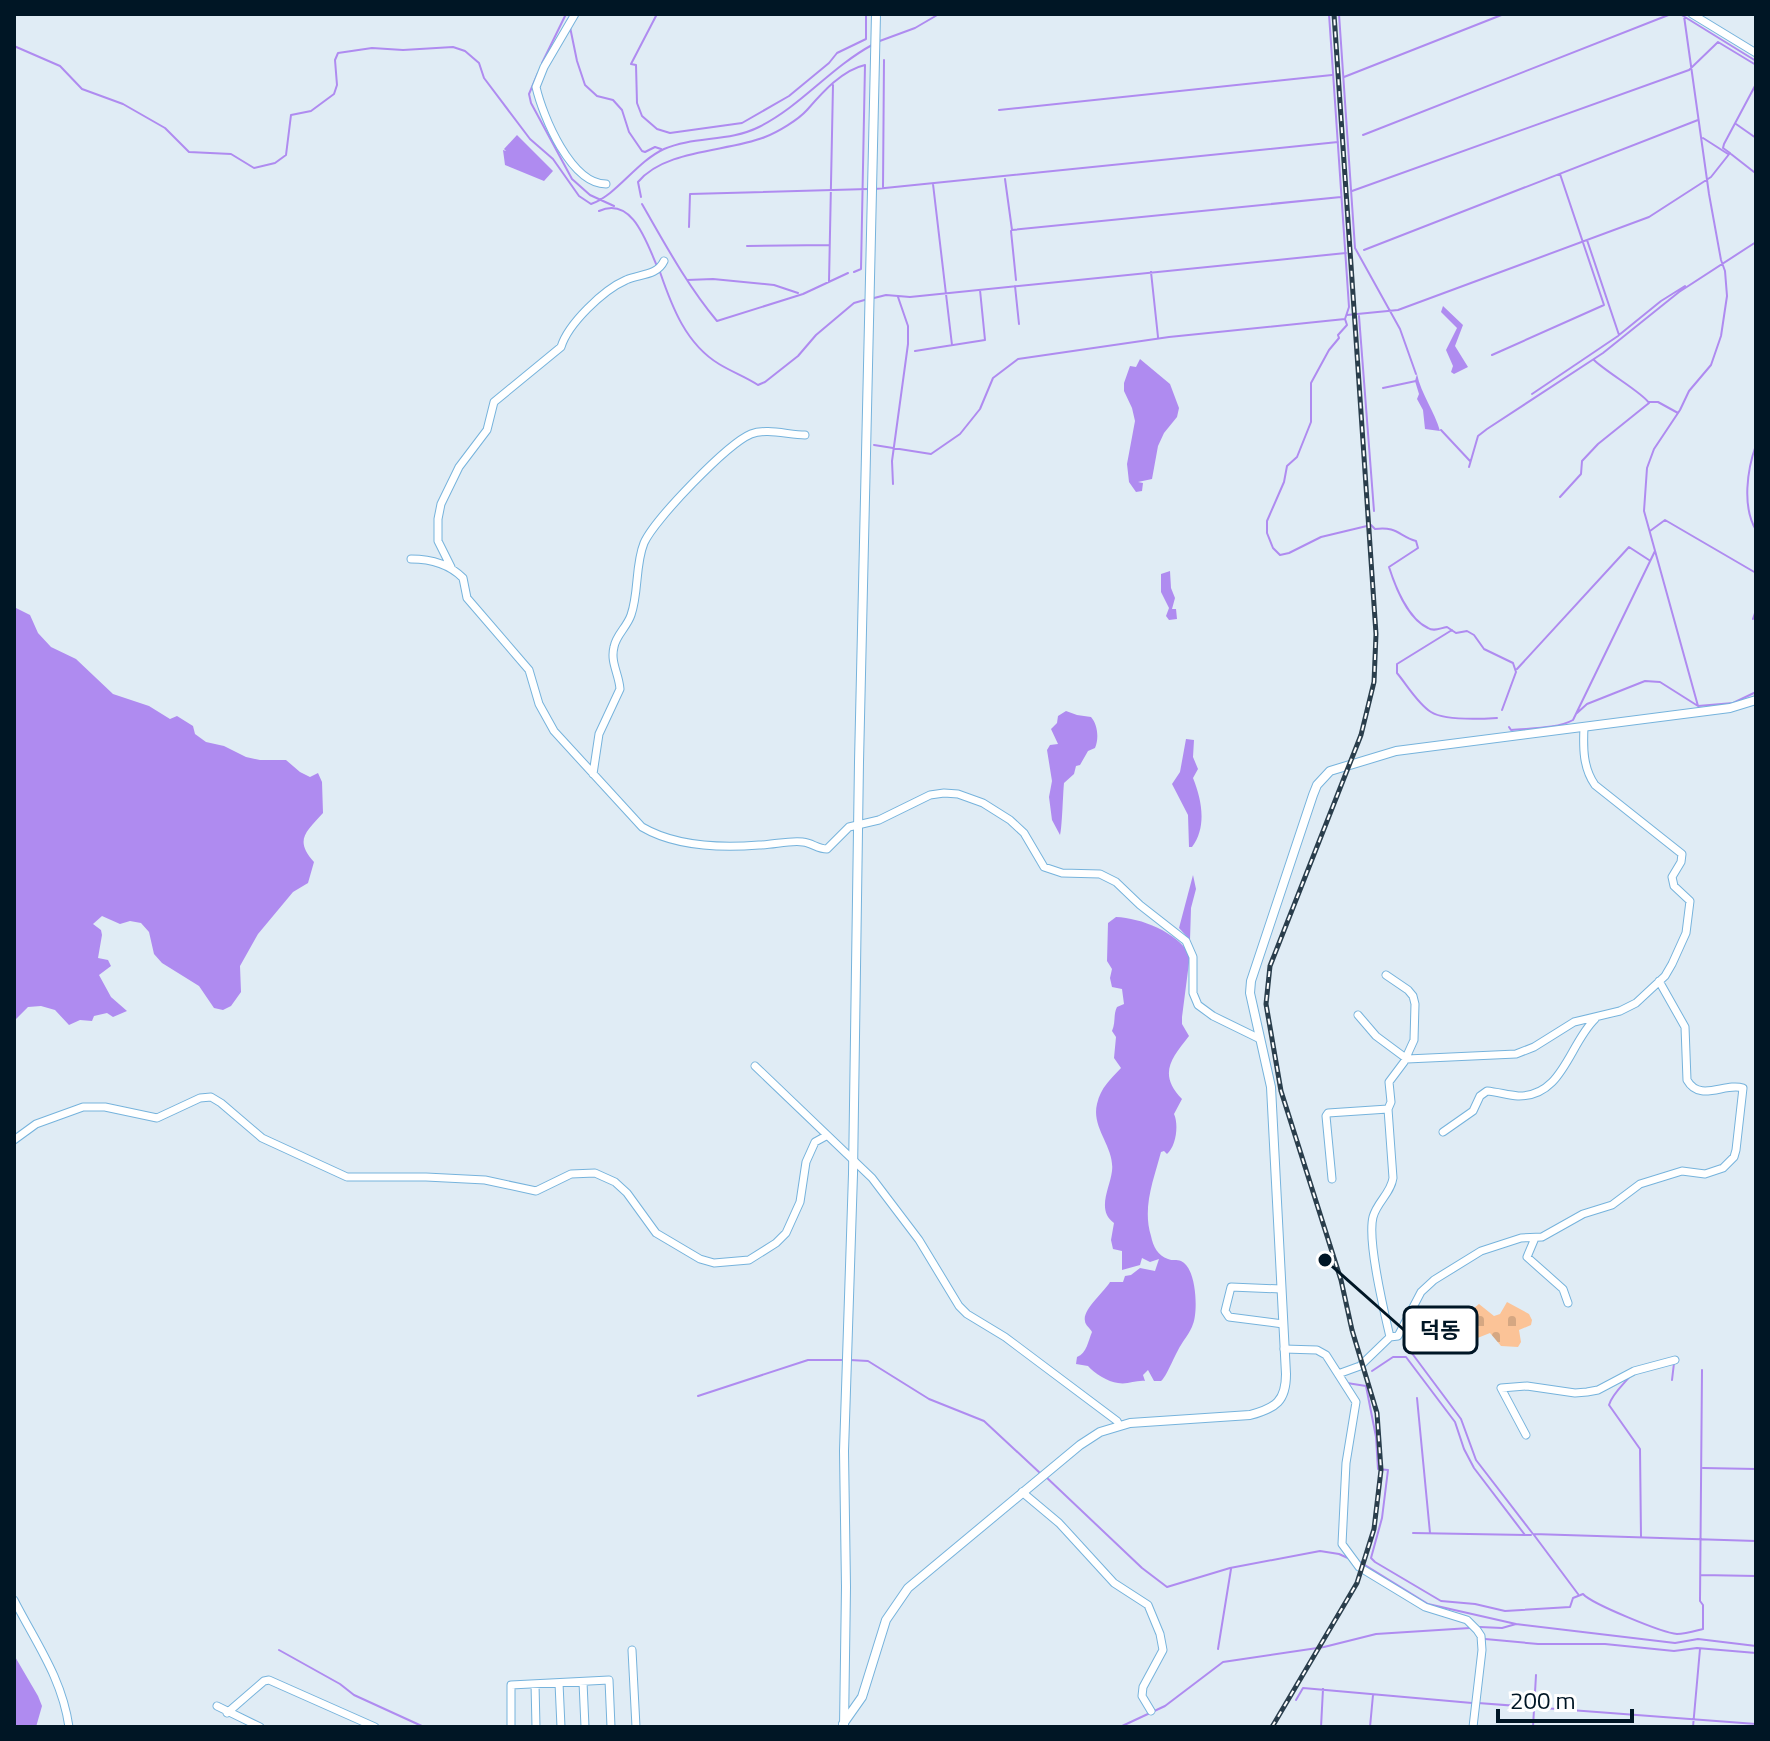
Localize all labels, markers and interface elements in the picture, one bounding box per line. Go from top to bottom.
callout: 덕동 [1404,1307,1477,1353]
text: 덕동 [1420,1313,1460,1347]
scale bar [1498,1673,1632,1723]
text: 200 m [1510,1682,1576,1718]

